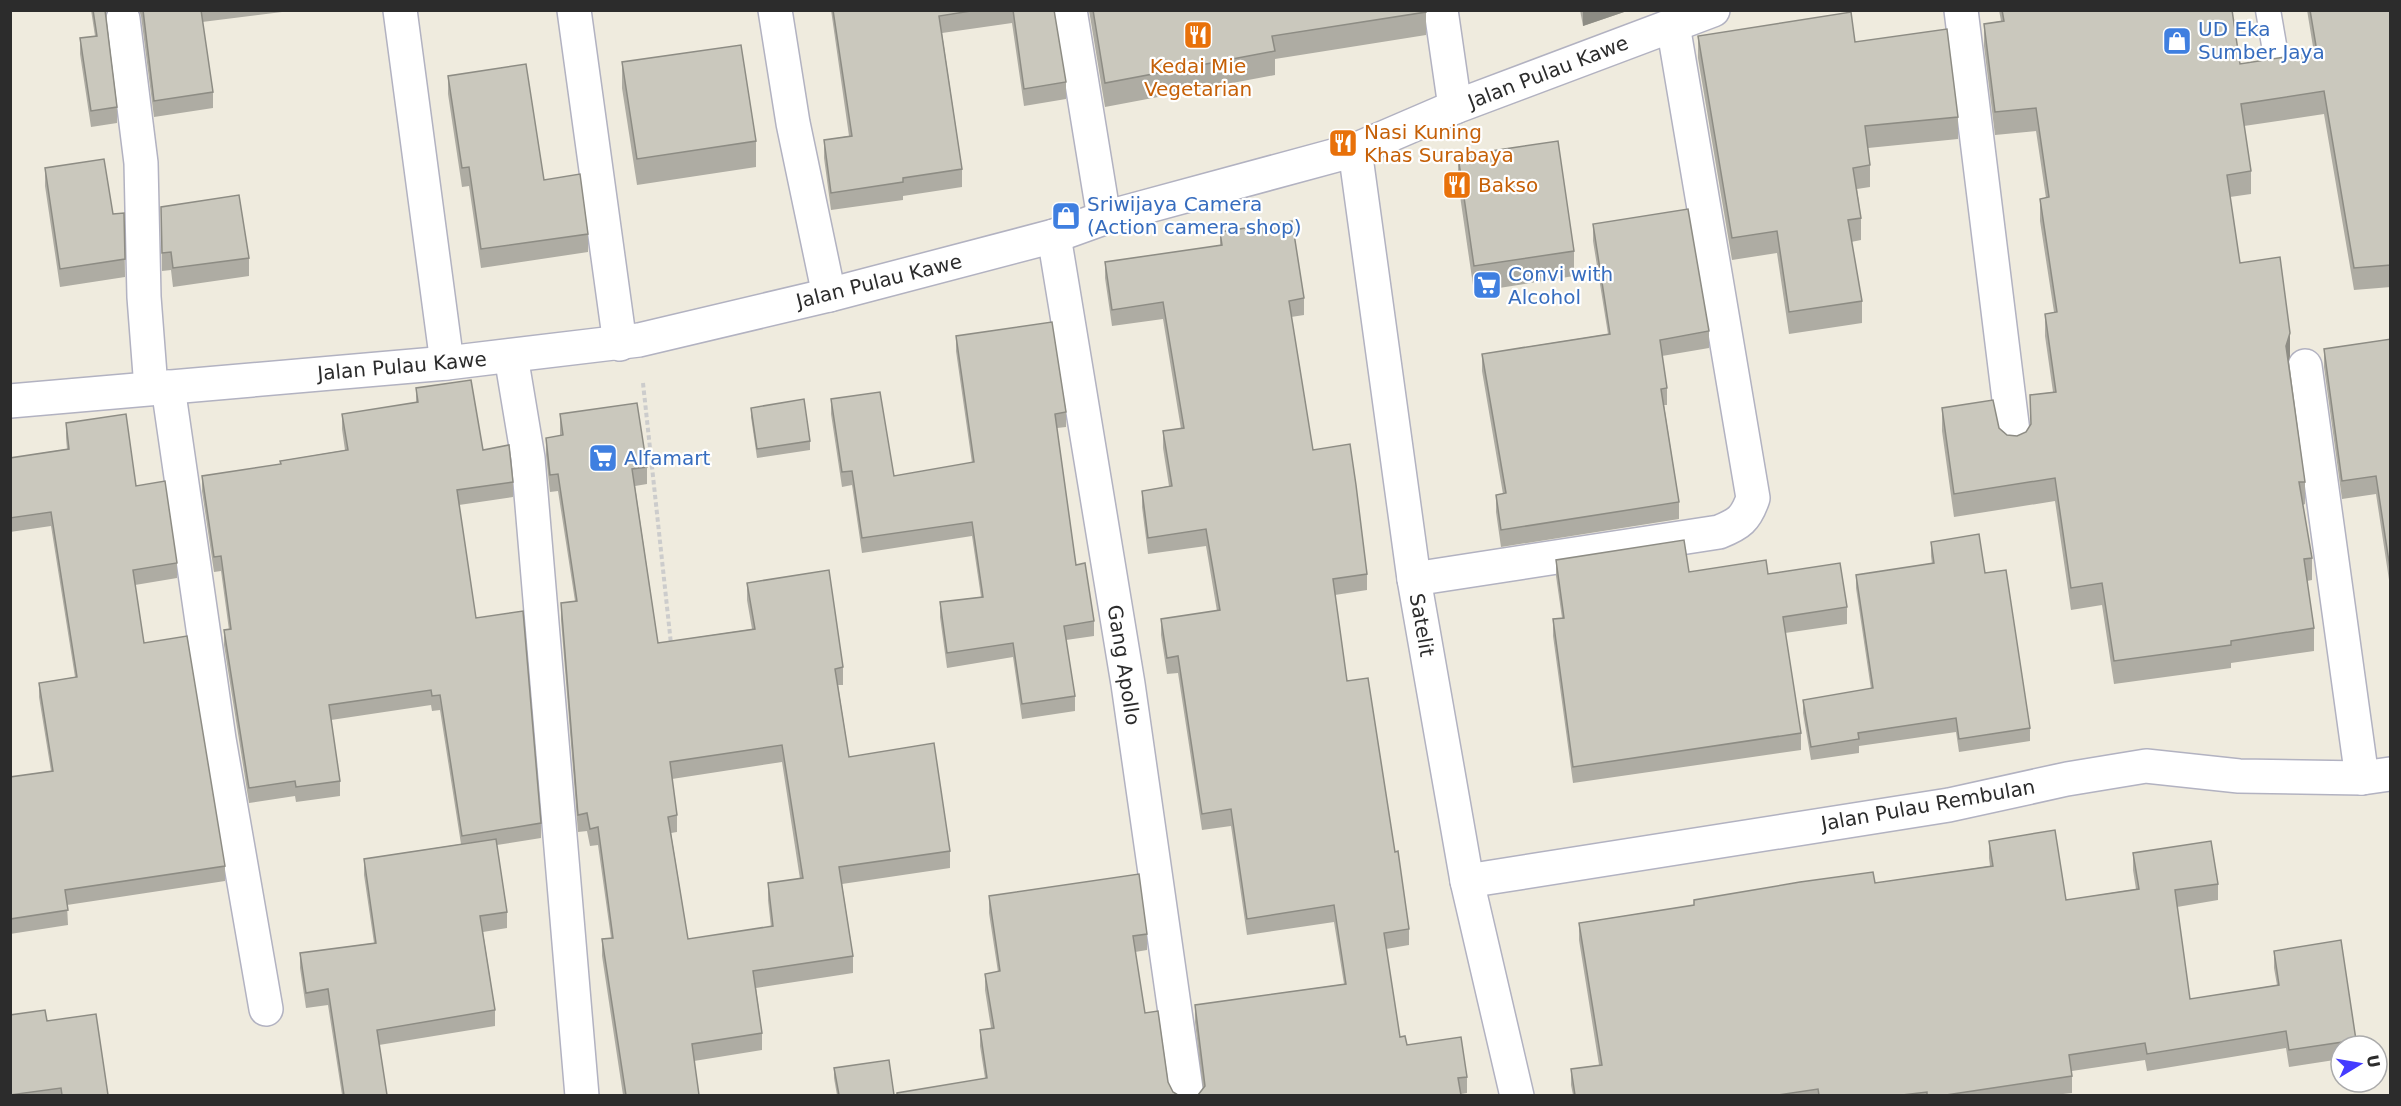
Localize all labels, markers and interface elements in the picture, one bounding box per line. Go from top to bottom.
place label: UD Eka Sumber Jaya [2198,17,2325,64]
restaurant icon: Kedai Mie Vegetarian [1182,19,1214,51]
shop icon: UD Eka Sumber Jaya [2161,25,2193,57]
street label: Jalan Pulau Kawe [1463,30,1632,114]
place label: Kedai Mie Vegetarian [1144,54,1252,101]
place label: Nasi Kuning Khas Surabaya [1364,120,1514,167]
restaurant icon: Nasi Kuning Khas Surabaya [1327,127,1359,159]
restaurant icon: Bakso [1441,169,1473,201]
place label: Bakso [1478,173,1538,197]
place label: Sriwijaya Camera (Action camera shop) [1087,192,1302,239]
shop icon: Sriwijaya Camera (Action camera shop) [1050,200,1082,232]
street label: Jalan Pulau Kawe [792,249,964,314]
place label: Convi with Alcohol [1508,262,1613,309]
supermarket icon: Convi with Alcohol [1471,269,1503,301]
street label: Jalan Pulau Kawe [314,347,488,386]
supermarket icon: Alfamart [587,442,619,474]
place label: Alfamart [624,446,710,470]
street label: Satelit [1405,591,1439,659]
street label: Gang Apollo [1103,603,1145,727]
street label: Jalan Pulau Rembulan [1817,774,2037,836]
north arrow [2329,1034,2389,1094]
text: U [2363,1053,2384,1069]

